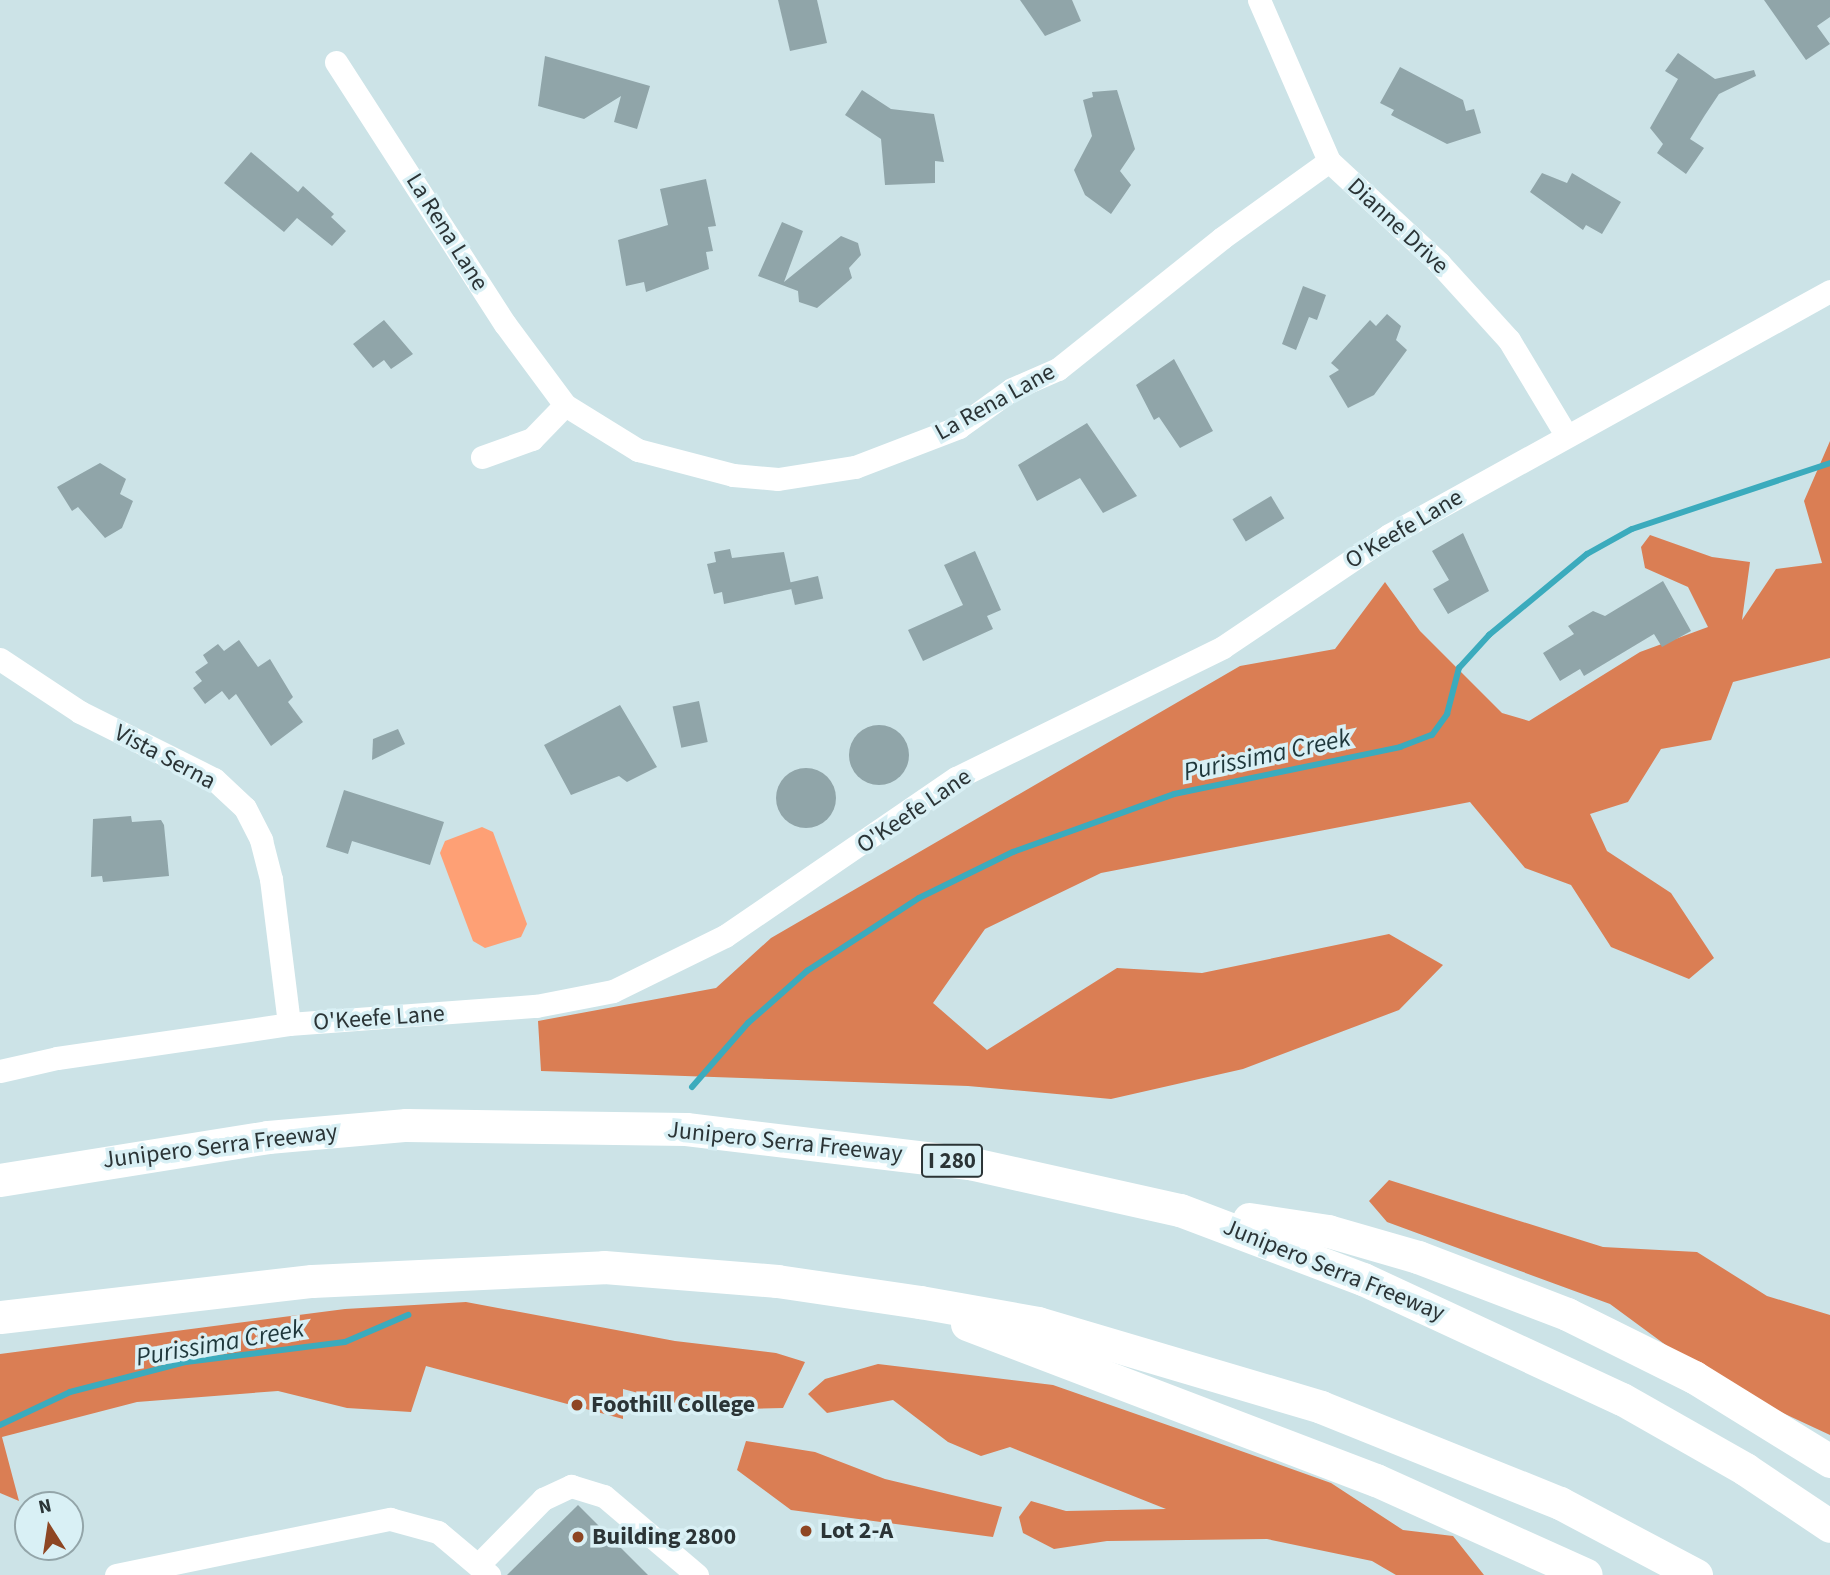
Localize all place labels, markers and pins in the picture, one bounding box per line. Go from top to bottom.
place label: Foothill College [591,1391,755,1419]
marker: Foothill College [569,1397,585,1413]
place label: Lot 2-A [820,1517,893,1545]
place label: Building 2800 [592,1523,736,1551]
marker: Lot 2-A [798,1523,814,1539]
marker: Building 2800 [570,1529,586,1545]

